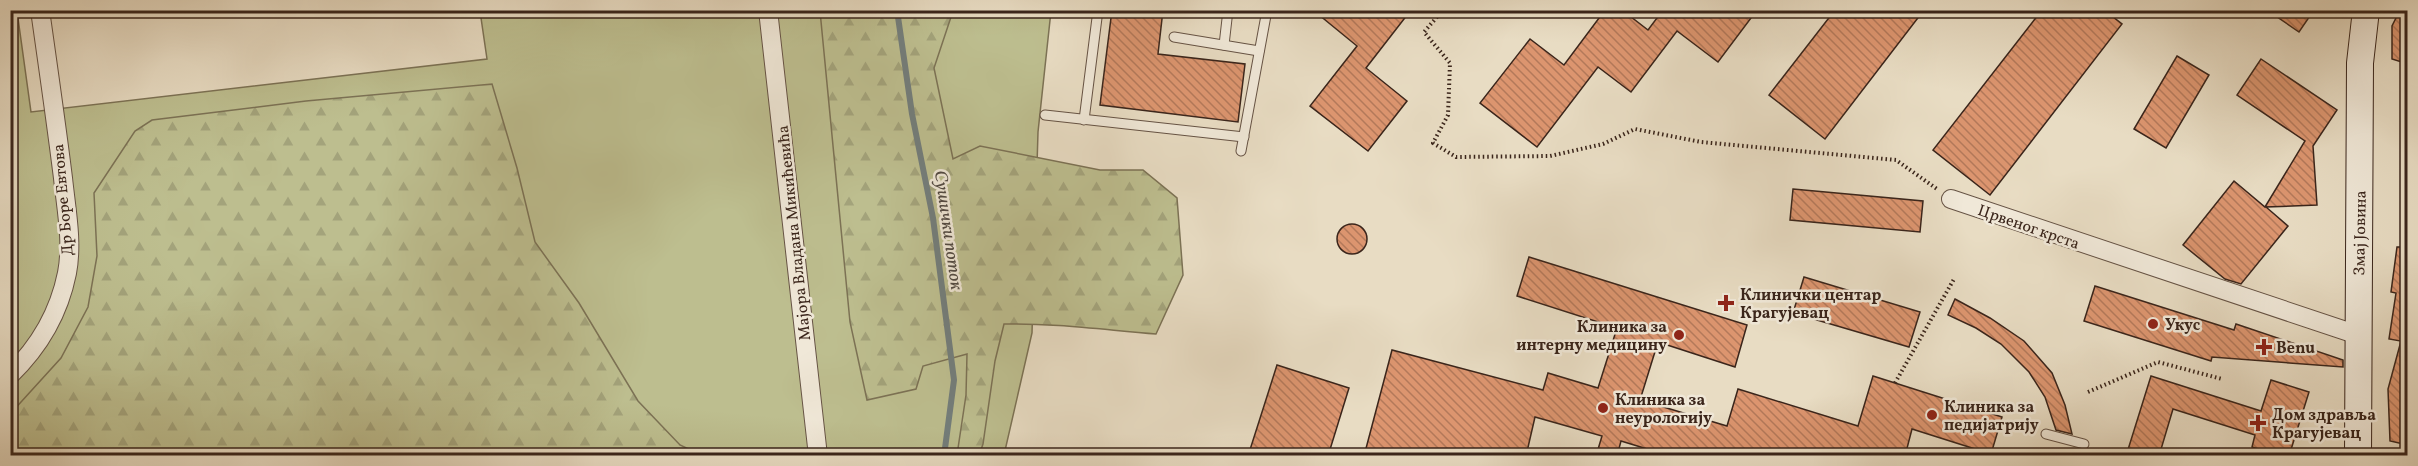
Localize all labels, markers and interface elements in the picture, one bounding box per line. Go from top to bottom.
street label: Мајора Владана Микићевића [773,124,817,341]
street label: Др Боре Евтова [48,143,80,257]
water label: Сушички поток [927,169,968,292]
street label: Змај Јовина [2349,190,2373,276]
street label: Црвеног крста [1974,200,2082,256]
place label: Клинички центар Крагујевац [1740,285,1881,325]
marker: Клинички центар Крагујевац [1717,294,1735,312]
place label: Укус [2165,315,2201,337]
place label: Клиника за интерну медицину [1516,317,1667,357]
marker: Укус [2146,317,2160,331]
marker: Клиника за интерну медицину [1672,328,1686,342]
place label: Benu [2276,338,2315,360]
marker: Benu [2257,340,2271,354]
place label: Клиника за неурологију [1615,390,1712,430]
place label: Клиника за педијатрију [1944,397,2039,437]
marker: Клиника за неурологију [1596,401,1610,415]
place label: Дом здравља Крагујевац [2272,405,2376,445]
marker: Клиника за педијатрију [1925,408,1939,422]
marker: Дом здравља Крагујевац [2249,414,2267,432]

